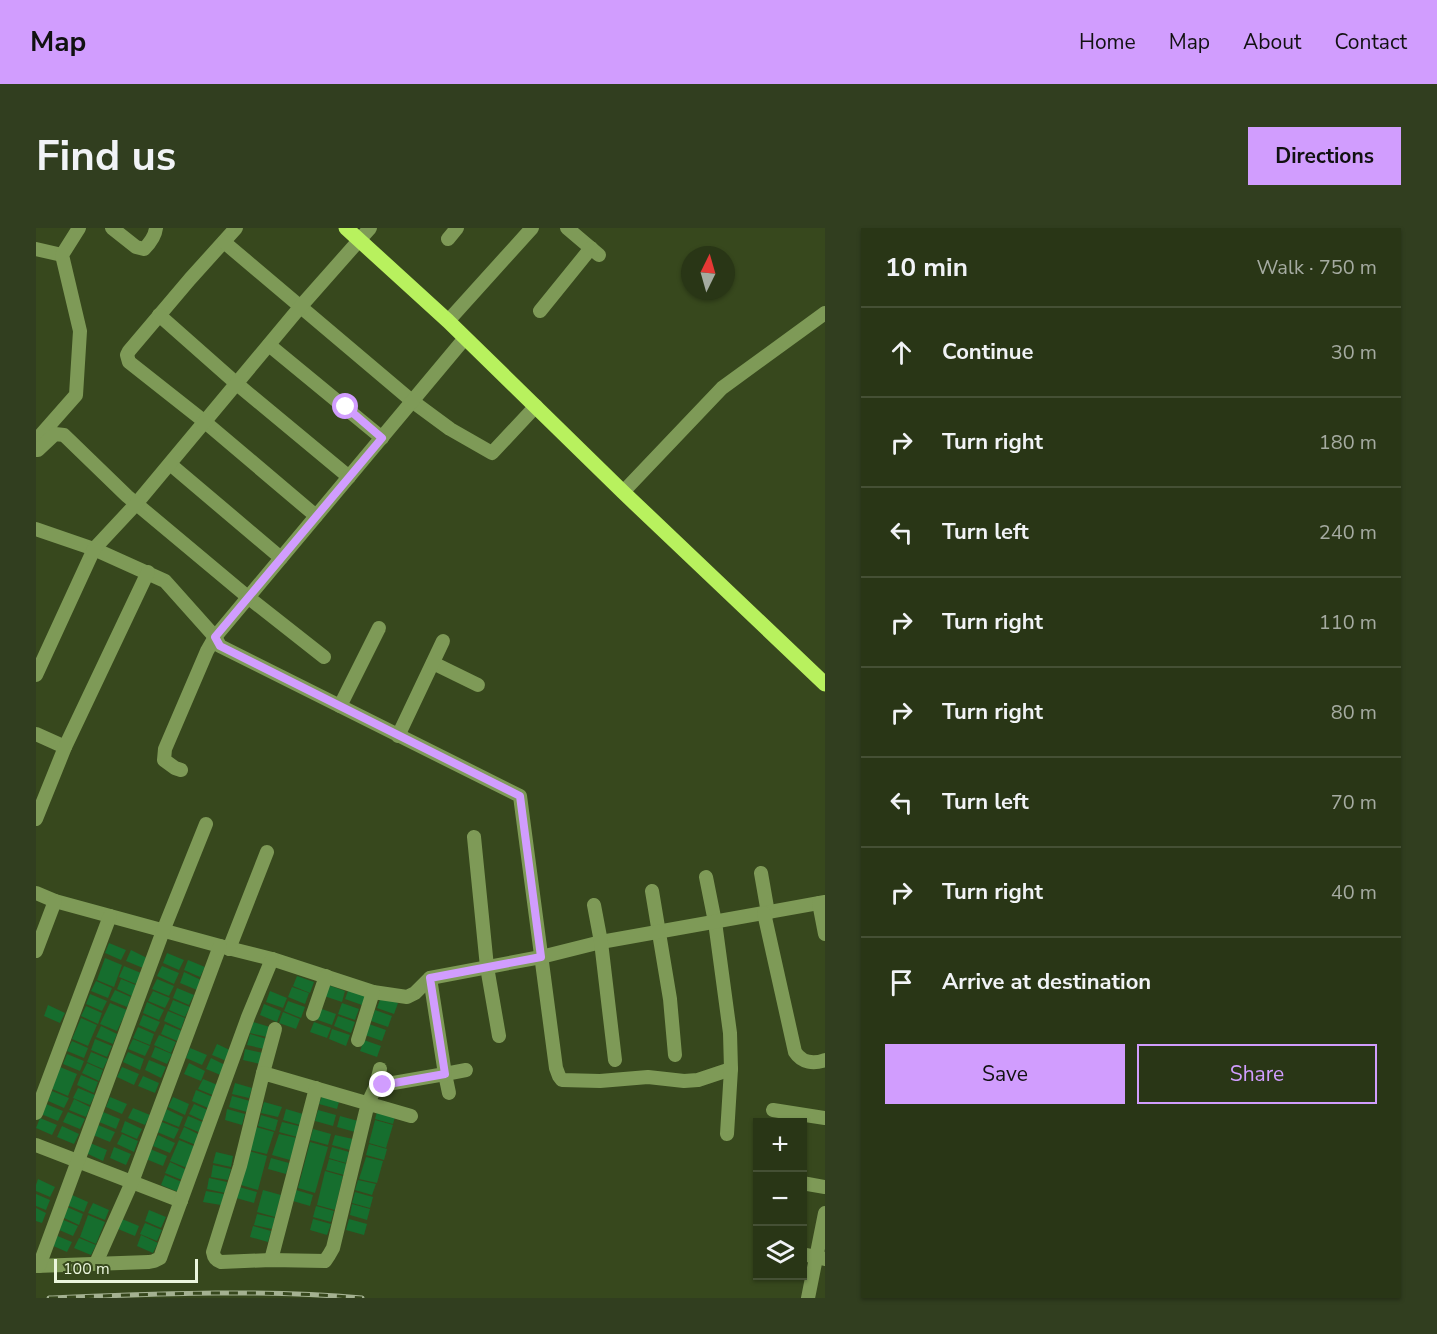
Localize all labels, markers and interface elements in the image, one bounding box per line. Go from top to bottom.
text: Map [30,23,86,61]
text: Home [1079,28,1136,56]
text: Map [1169,28,1210,56]
text: About [1243,28,1301,56]
text: Contact [1334,28,1407,56]
button: Directions [1248,127,1401,185]
text: Find us [36,128,176,185]
north arrow [681,246,735,300]
text: 10 min [885,250,968,285]
text: Walk · 750 m [1257,254,1377,281]
icon: ahead [885,336,918,369]
text: Continue [942,337,1033,367]
text: 30 m [1331,339,1377,366]
route start [332,393,358,419]
icon: right [885,426,918,459]
text: Turn right [942,427,1043,457]
text: 180 m [1319,429,1377,456]
icon: left [885,516,918,549]
text: Turn left [942,517,1029,547]
text: 240 m [1319,519,1377,546]
icon: right [885,606,918,639]
text: Turn right [942,607,1043,637]
text: 110 m [1319,609,1377,636]
icon: right [885,696,918,729]
text: Turn right [942,697,1043,727]
text: 80 m [1331,699,1377,726]
icon: left [885,786,918,819]
text: Turn left [942,787,1029,817]
text: 70 m [1331,789,1377,816]
icon: right [885,876,918,909]
text: Turn right [942,877,1043,907]
text: 40 m [1331,879,1377,906]
icon: arrive [885,966,918,999]
text: Arrive at destination [942,967,1151,997]
button: Save [885,1044,1125,1104]
button: Share [1137,1044,1377,1104]
route end [369,1071,395,1097]
map controls [753,1118,807,1280]
button: + [753,1118,807,1172]
button: − [753,1172,807,1226]
button: layers [753,1226,807,1280]
scale bar [54,1256,198,1284]
text: 100 m [63,1258,110,1280]

